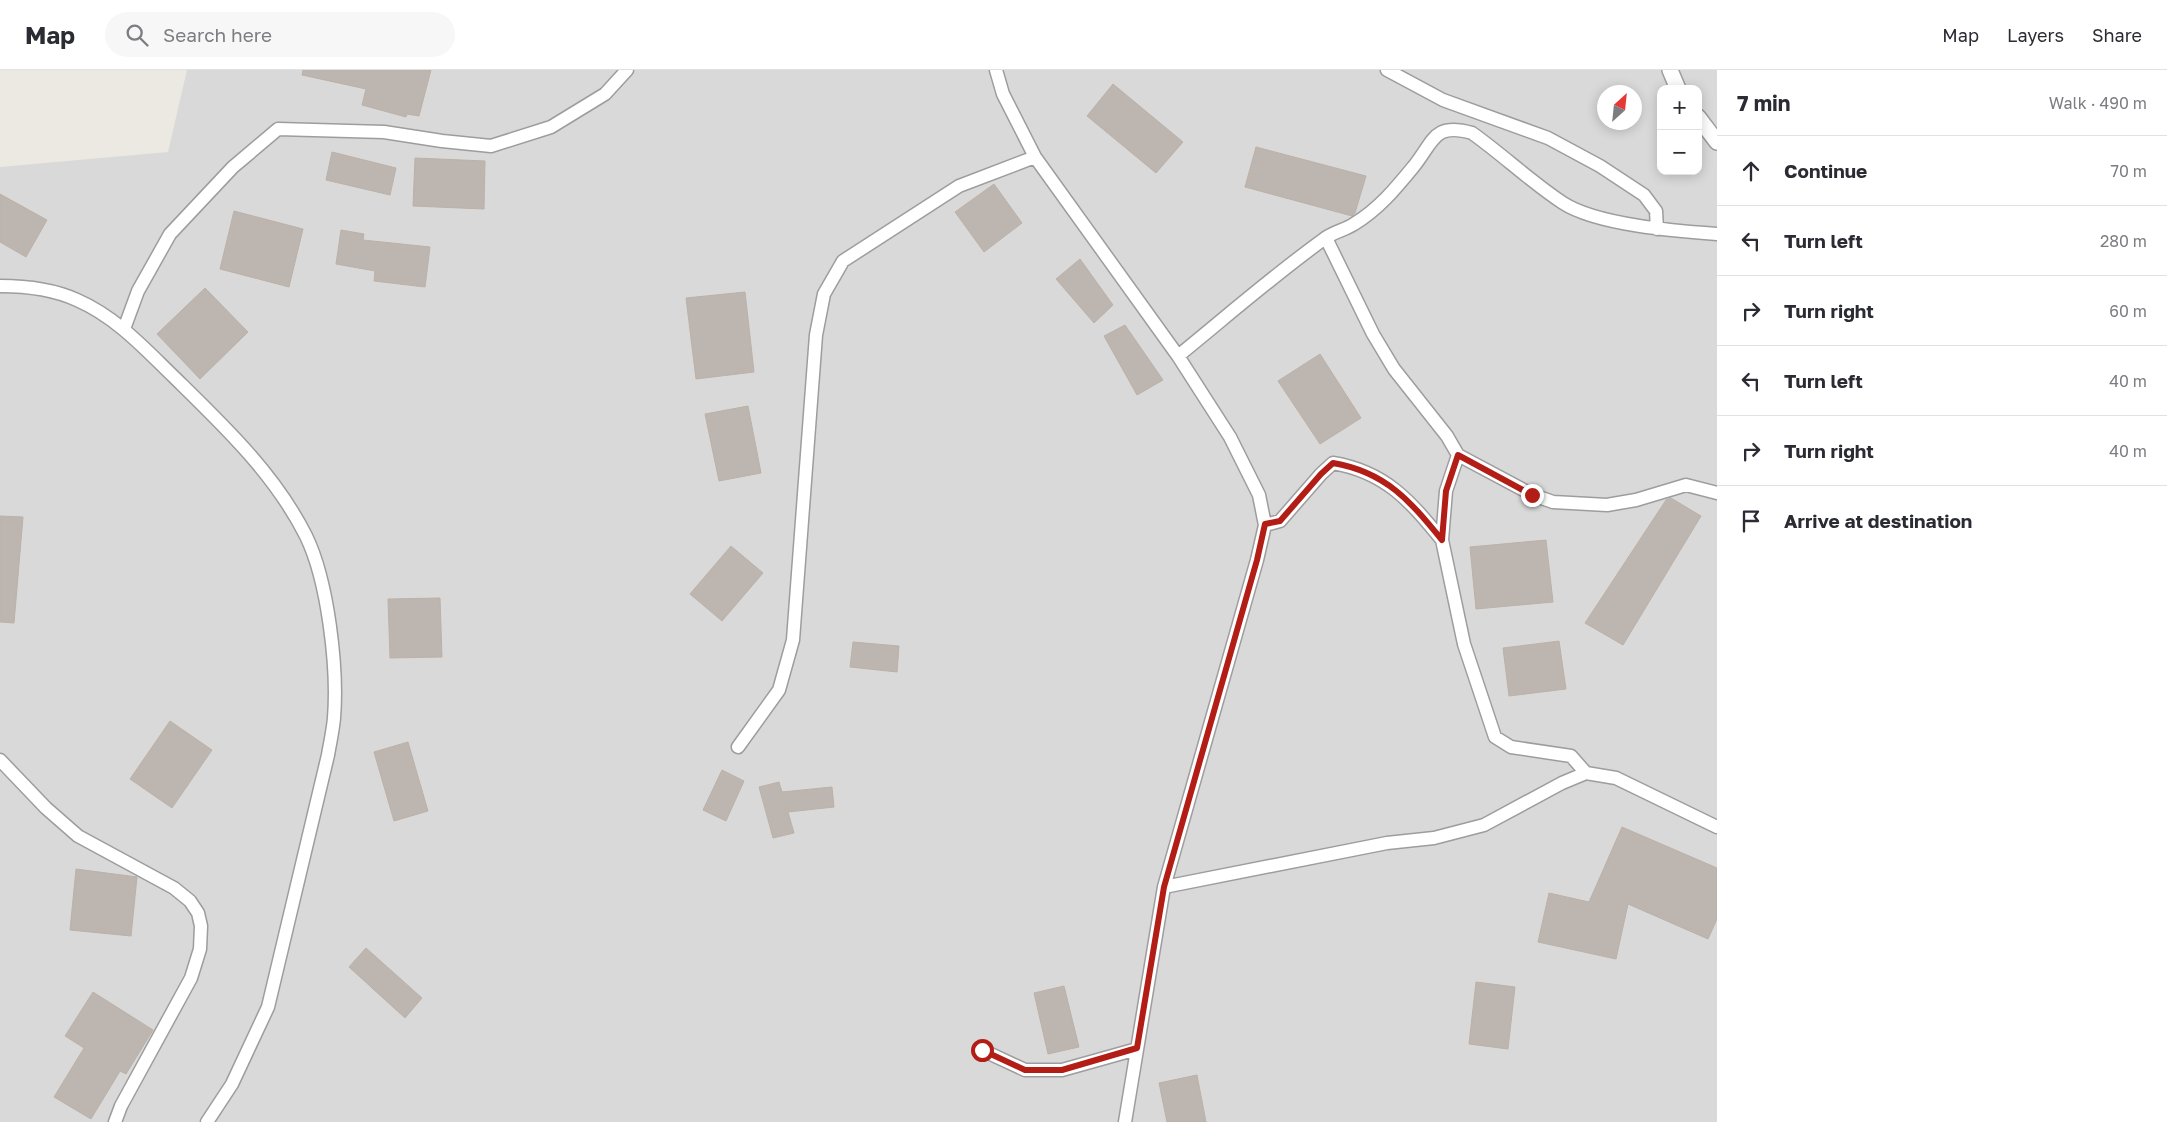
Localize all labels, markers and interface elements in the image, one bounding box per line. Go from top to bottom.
search box [105,12,455,57]
text: Map [25,20,75,49]
icon: search [123,21,151,49]
text: Search here [163,23,272,46]
text: Map [1942,24,1979,46]
text: Layers [2007,24,2064,46]
text: Share [2092,24,2142,46]
north arrow [1597,85,1642,130]
map controls [1657,85,1702,175]
button: + [1657,85,1702,130]
text: 7 min [1737,90,1791,116]
text: Walk · 490 m [2049,93,2147,113]
button: − [1657,130,1702,175]
icon: ahead [1737,157,1765,185]
text: Continue [1784,159,1867,182]
text: 70 m [2110,161,2147,181]
icon: left [1737,227,1765,255]
text: Turn left [1784,229,1863,252]
text: 280 m [2100,231,2147,251]
icon: right [1737,297,1765,325]
text: Turn right [1784,299,1874,322]
text: 60 m [2109,301,2147,321]
icon: left [1737,367,1765,395]
text: Turn left [1784,369,1863,392]
text: 40 m [2109,371,2147,391]
icon: right [1737,437,1765,465]
text: Turn right [1784,439,1874,462]
text: 40 m [2109,441,2147,461]
route end [1521,484,1544,507]
icon: arrive [1737,507,1765,535]
text: Arrive at destination [1784,509,1972,532]
route start [971,1039,994,1062]

